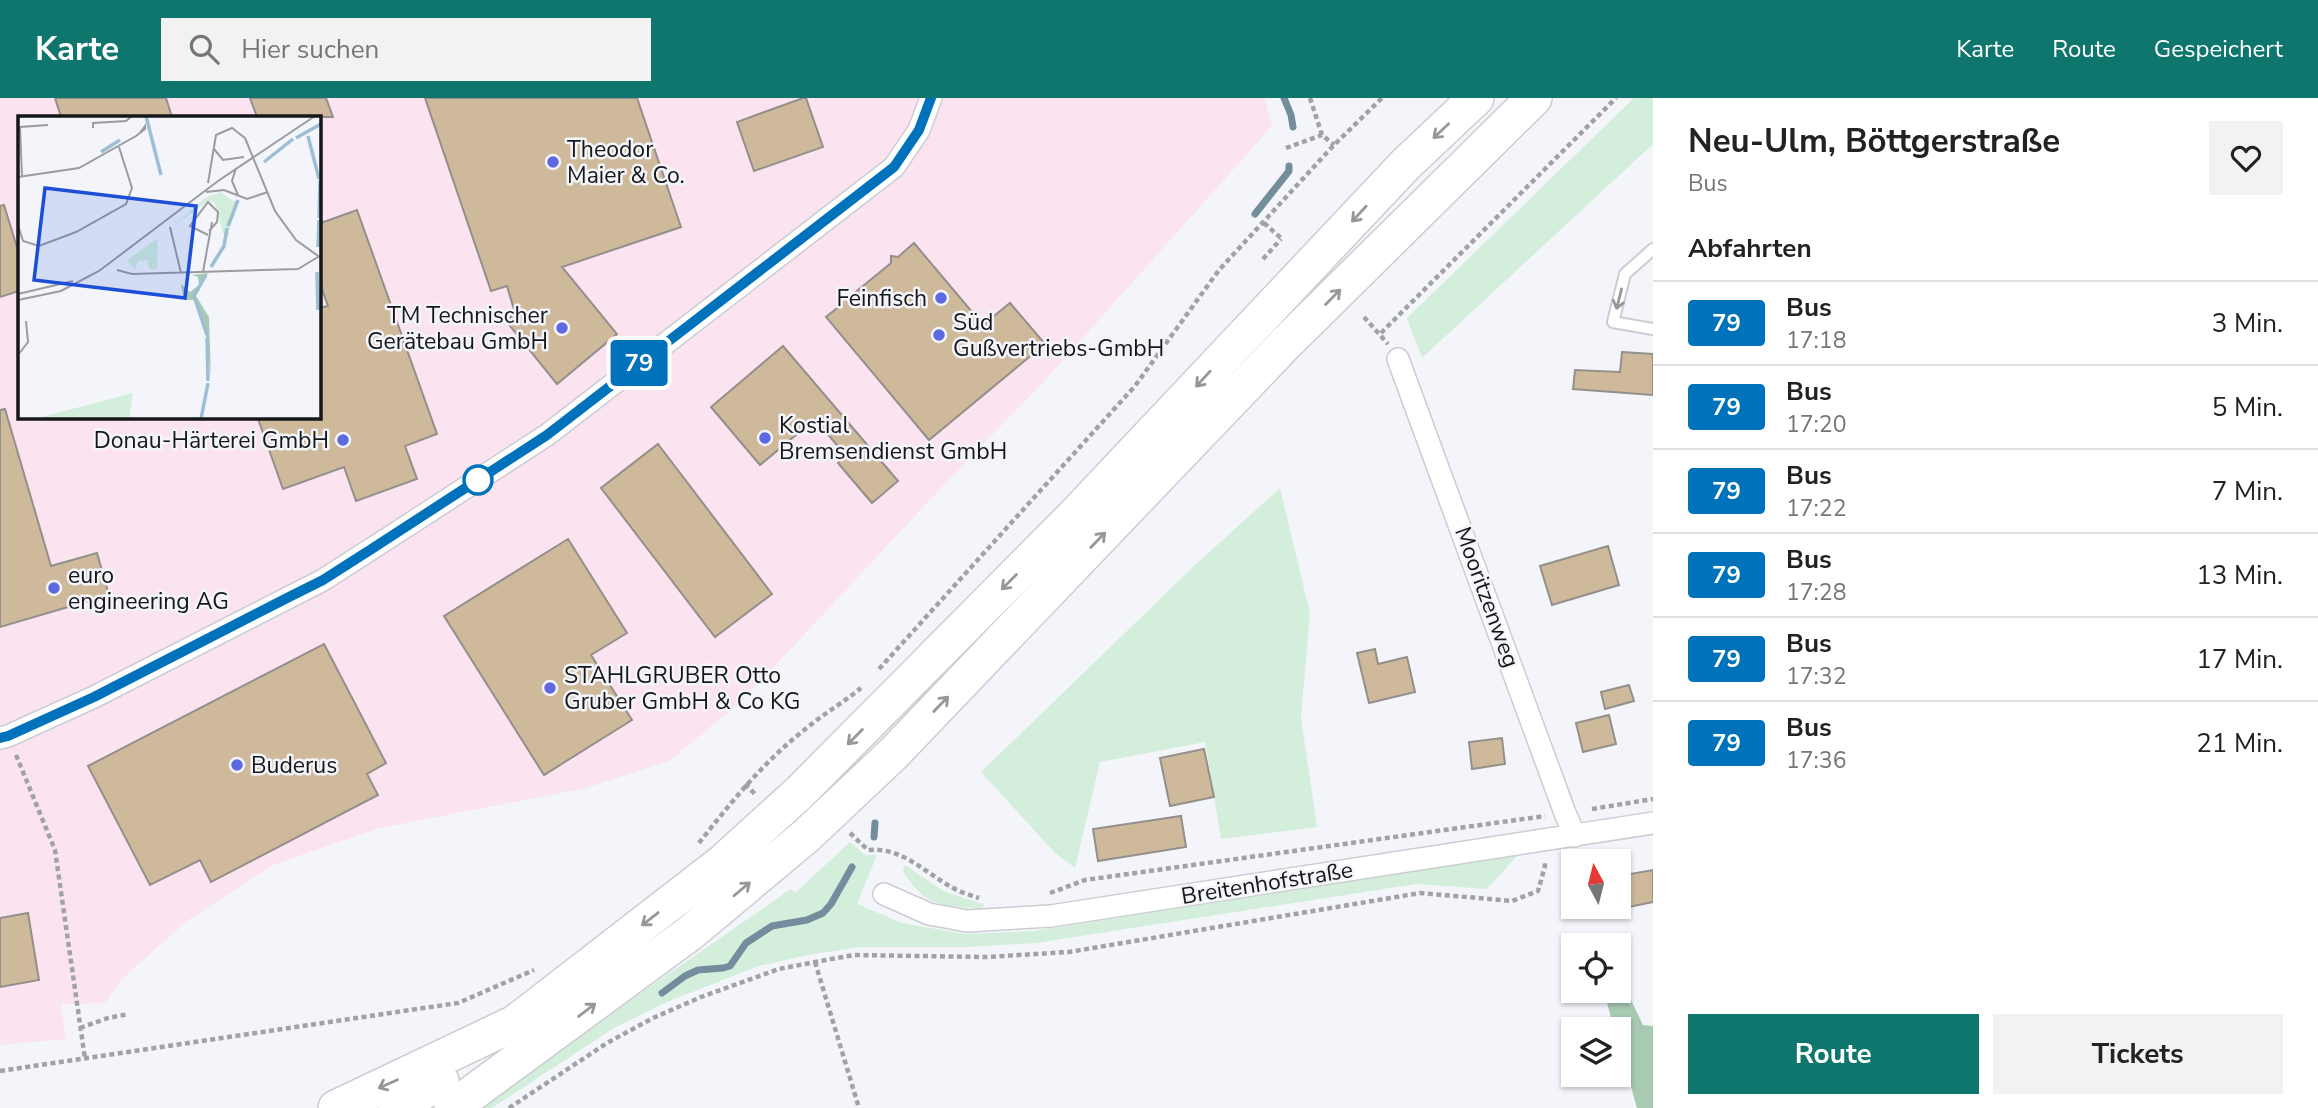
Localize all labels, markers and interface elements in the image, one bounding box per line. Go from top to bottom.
search box [161,18,651,81]
text: Karte [35,27,119,72]
icon: search [185,30,223,68]
text: Hier suchen [241,32,379,67]
text: Karte [1956,33,2014,65]
text: Route [2052,33,2116,65]
text: Gespeichert [2154,33,2283,65]
inset map [18,116,320,418]
text: Neu-Ulm, Böttgerstraße [1688,119,2060,164]
button: heart [2209,121,2283,195]
one-way arrow [1432,122,1450,139]
place label: Theodor Maier & Co. [567,134,685,191]
marker: Theodor Maier & Co. [545,154,561,170]
text: Bus [1688,168,1728,199]
one-way arrow [1350,205,1367,222]
text: Abfahrten [1688,231,1812,266]
place label: Feinfisch [837,283,927,314]
one-way arrow [1612,288,1625,310]
one-way arrow [1324,289,1341,306]
marker: Feinfisch [933,290,949,306]
text: Bus [1786,290,1832,325]
place label: TM Technischer Gerätebau GmbH [367,300,549,357]
text: 3 Min. [2212,306,2283,341]
place label: Süd Gußvertriebs-GmbH [953,307,1164,364]
text: 79 [1712,307,1741,339]
marker: TM Technischer Gerätebau GmbH [554,320,570,336]
text: 17:18 [1786,325,1846,356]
marker: Süd Gußvertriebs-GmbH [931,327,947,343]
line badge: 79 [608,340,670,386]
text: 79 [625,347,653,379]
one-way arrow [1194,370,1211,387]
text: Bus [1786,374,1832,409]
text: 5 Min. [2212,390,2283,425]
text: 79 [1712,391,1741,423]
text: 17:20 [1786,409,1846,440]
place label: Kostial Bremsendienst GmbH [779,410,1007,467]
place label: Donau-Härterei GmbH [94,425,329,456]
marker: Kostial Bremsendienst GmbH [757,430,773,446]
marker: Donau-Härterei GmbH [335,432,351,448]
text: Bus [1786,458,1832,493]
unlabelled marker [463,465,493,495]
text: 7 Min. [2212,474,2283,509]
text: 79 [1712,475,1741,507]
text: 17:22 [1786,493,1846,524]
street label: Mooritzenweg [1447,522,1527,672]
one-way arrow [1090,532,1107,549]
text: Bus [1786,542,1832,577]
text: 13 Min. [2196,558,2283,593]
text: 79 [1712,559,1741,591]
place label: euro engineering AG [68,560,229,617]
one-way arrow [1000,573,1017,590]
text: 17:28 [1786,577,1846,608]
marker: euro engineering AG [46,580,62,596]
text: Bus [1786,626,1832,661]
text: 17 Min. [2196,642,2283,677]
text: 79 [1712,643,1741,675]
place label: STAHLGRUBER Otto Gruber GmbH & Co KG [564,660,800,717]
text: 17:32 [1786,661,1846,692]
marker: STAHLGRUBER Otto Gruber GmbH & Co KG [542,680,558,696]
one-way arrow [932,696,949,713]
text: Bus [1786,710,1832,745]
text: 21 Min. [2196,726,2283,761]
text: 79 [1712,727,1741,759]
one-way arrow [847,728,864,745]
text: 17:36 [1786,745,1846,776]
place label: Buderus [251,750,337,781]
marker: Buderus [229,757,245,773]
north arrow [1561,849,1631,919]
map controls [1561,849,1631,1087]
street label: Breitenhofstraße [1179,854,1355,912]
one-way arrow [733,881,751,897]
one-way arrow [641,912,660,927]
button: locate [1561,933,1631,1003]
one-way arrow [577,1002,596,1017]
button: Route [1688,1014,1979,1094]
button: Tickets [1993,1014,2283,1094]
button: layers [1561,1017,1631,1087]
one-way arrow [377,1078,399,1091]

